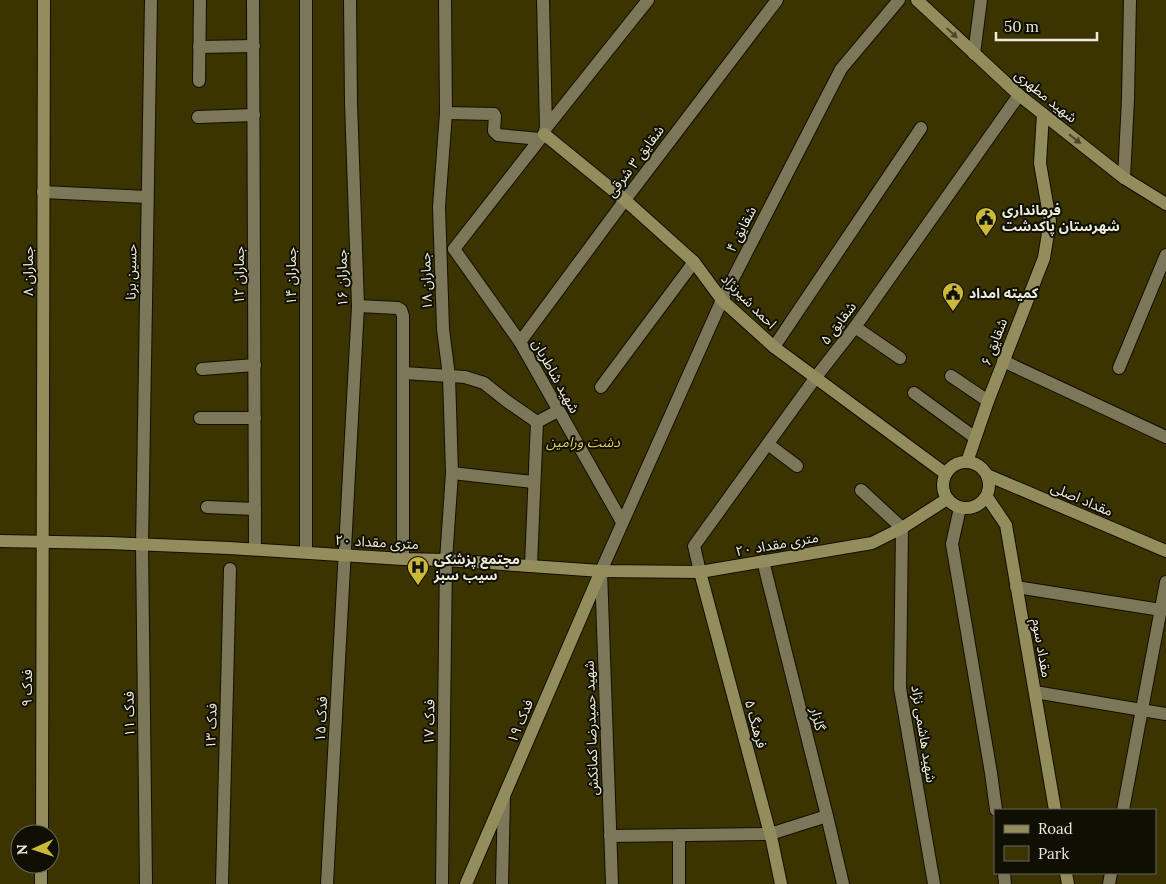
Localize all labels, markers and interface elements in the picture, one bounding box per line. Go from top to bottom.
scale bar [996,10,1097,42]
text: 50 m [1004,17,1039,36]
one-way arrow [946,27,958,39]
street label: شهید مطهری [1011,65,1081,127]
street label: شقایق ۳ شرقی [602,121,669,201]
one-way arrow [1068,134,1081,145]
place label: فرمانداری شهرستان پاکدشت [1002,201,1120,236]
street label: شقایق ۴ [722,203,761,255]
public building icon: فرمانداری شهرستان پاکدشت [974,206,998,237]
street label: حسین برنا [122,244,140,300]
street label: جماران ۸ [19,246,37,296]
street label: جماران ۱۲ [230,246,248,304]
street label: جماران ۱۴ [282,247,300,305]
street label: جماران ۱۶ [332,249,352,307]
street label: جماران ۱۸ [416,252,436,310]
street label: احمد شیرنژاد [718,270,780,332]
public building icon: کمیته امداد [941,281,965,312]
place label: کمیته امداد [969,284,1039,302]
street label: شقایق ۵ [816,298,861,349]
street label: شقایق ۶ [977,316,1012,369]
street label: شهید شاطریان [528,336,584,416]
park label: دشت ورامین [546,433,620,451]
street label: مقداد اصلی [1048,478,1116,520]
street label: ۲۰ متری مقداد [734,528,820,560]
street label: ۲۰ متری مقداد [335,531,419,553]
place label: مجتمع پزشکی سیب سبز [433,550,520,584]
hospital icon: مجتمع پزشکی سیب سبز [406,555,430,586]
street label: مقداد سوم [1026,617,1056,679]
street label: شهید حمیدرضا کمانکش [580,660,602,796]
street label: فدک ۹ [18,669,36,707]
street label: شهید هاشمی نژاد [907,684,941,784]
street label: فدک ۱۱ [120,691,138,737]
street label: فدک ۱۵ [311,696,331,742]
street label: فدک ۱۹ [503,696,537,746]
street label: فرهنگ ۵ [741,698,771,750]
street label: فدک ۱۷ [420,699,438,745]
street label: فدک ۱۳ [201,703,221,749]
street label: گلزار [806,704,830,733]
legend [994,809,1156,874]
text: Road [1038,819,1073,838]
north arrow [10,824,60,874]
text: N [13,844,31,856]
text: Park [1038,844,1069,863]

